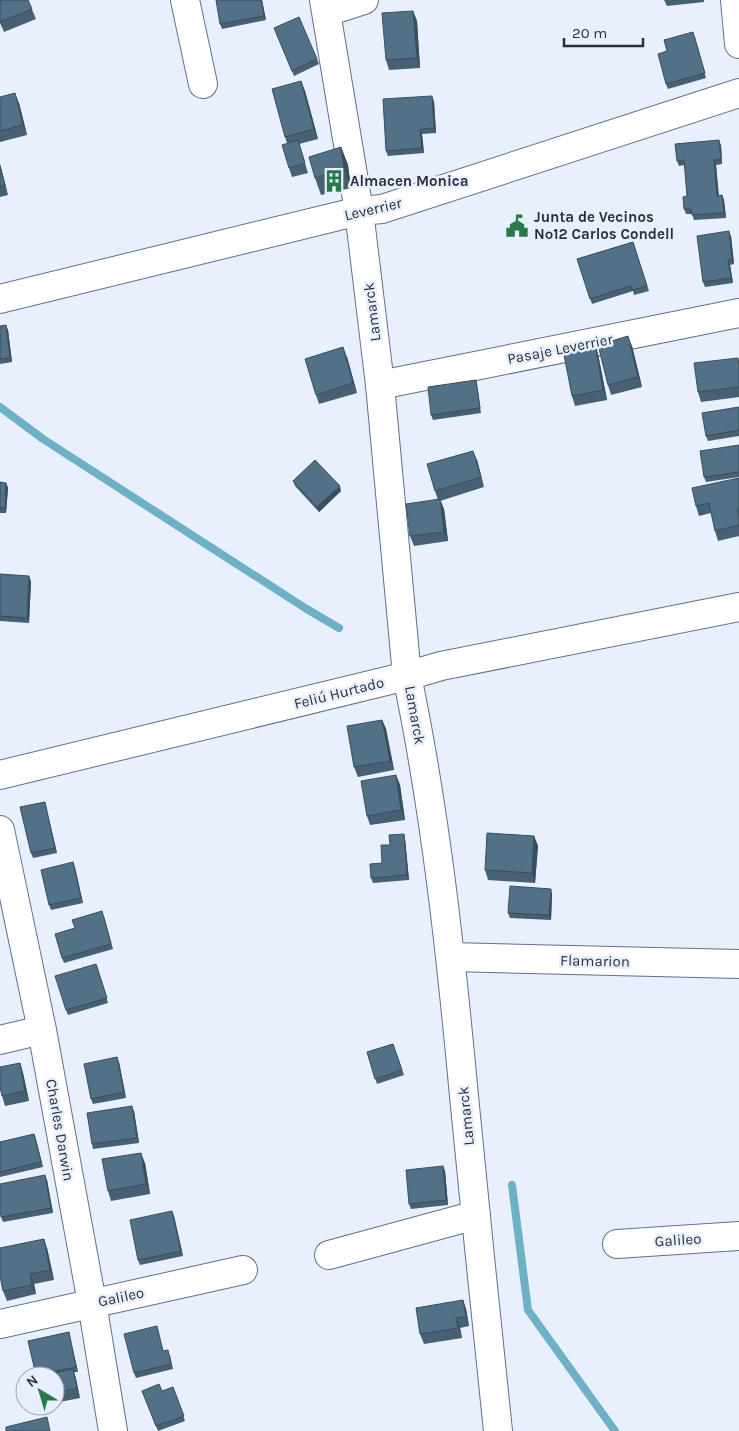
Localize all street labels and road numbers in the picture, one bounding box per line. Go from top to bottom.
street label: Leverrier [343,194,404,224]
street label: Lamarck [359,282,385,342]
street label: Pasaje Leverrier [506,330,615,368]
street label: Feliú Hurtado [292,673,386,713]
street label: Lamarck [401,684,429,746]
street label: Flamarion [560,951,630,971]
street label: Charles Darwin [42,1078,78,1182]
street label: Lamarck [454,1086,478,1146]
street label: Galileo [654,1229,702,1251]
street label: Galileo [96,1283,146,1311]

